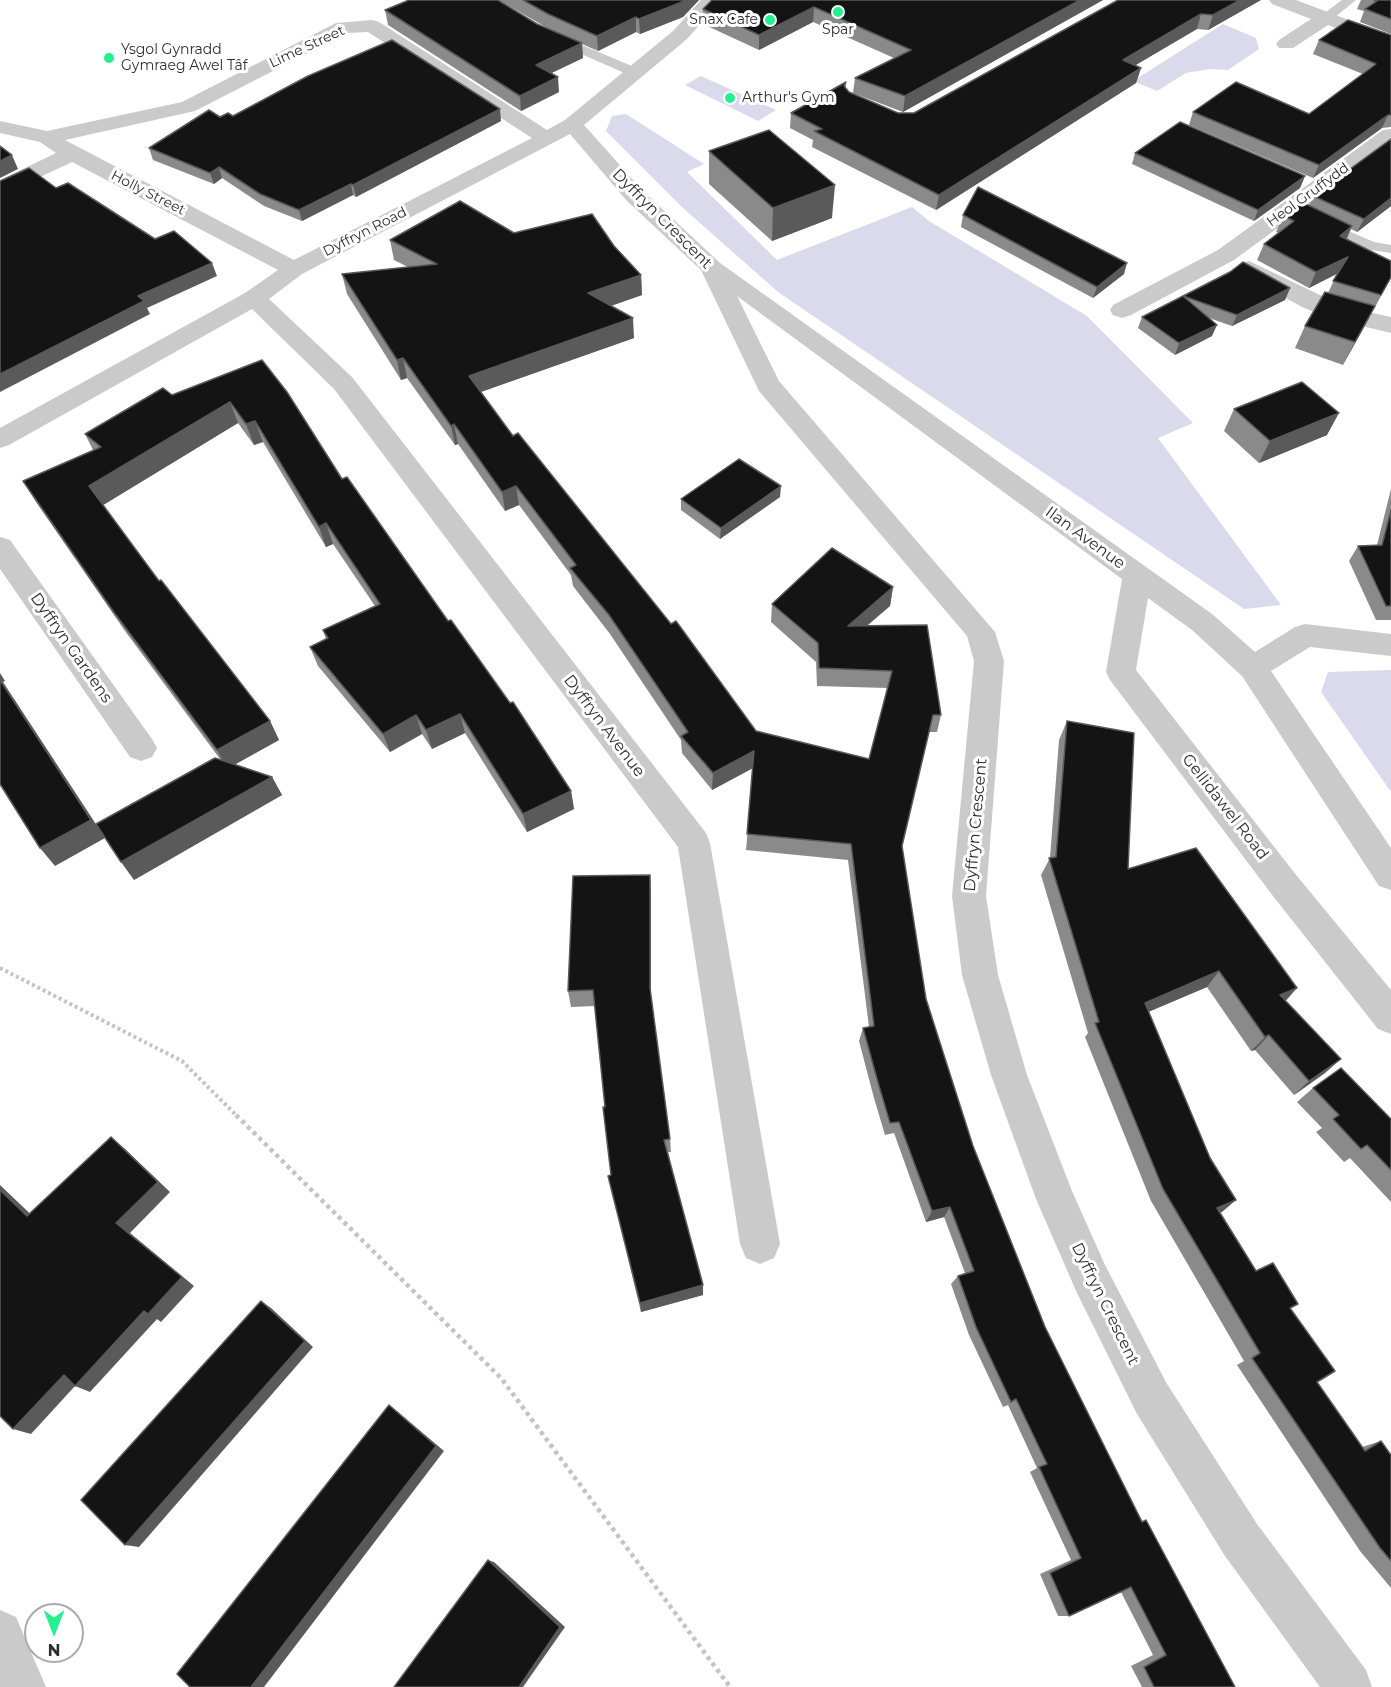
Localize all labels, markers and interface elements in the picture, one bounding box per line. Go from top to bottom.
marker: Spar [831,5,845,19]
place label: Snax Cafe [689,12,758,28]
marker: Snax Cafe [763,13,777,27]
street label: Lime Street [267,22,347,72]
place label: Spar [822,22,854,38]
place label: Ysgol Gynradd Gymraeg Awel Tâf [121,42,248,74]
marker: Ysgol Gynradd Gymraeg Awel Tâf [102,51,116,65]
place label: Arthur's Gym [742,90,835,106]
marker: Arthur's Gym [723,91,737,105]
street label: Heol Gruffydd [1264,160,1352,230]
street label: Dyffryn Crescent [608,165,716,273]
street label: Holly Street [108,167,188,219]
street label: Dyffryn Road [320,204,410,260]
street label: Ilan Avenue [1041,503,1129,573]
street label: Dyffryn Gardens [26,589,116,707]
street label: Dyffryn Avenue [559,671,649,781]
street label: Gellidawel Road [1178,750,1272,864]
street label: Dyffryn Crescent [961,758,991,892]
street label: Dyffryn Crescent [1067,1240,1143,1368]
north arrow [24,1603,84,1663]
text: N [48,1640,60,1659]

